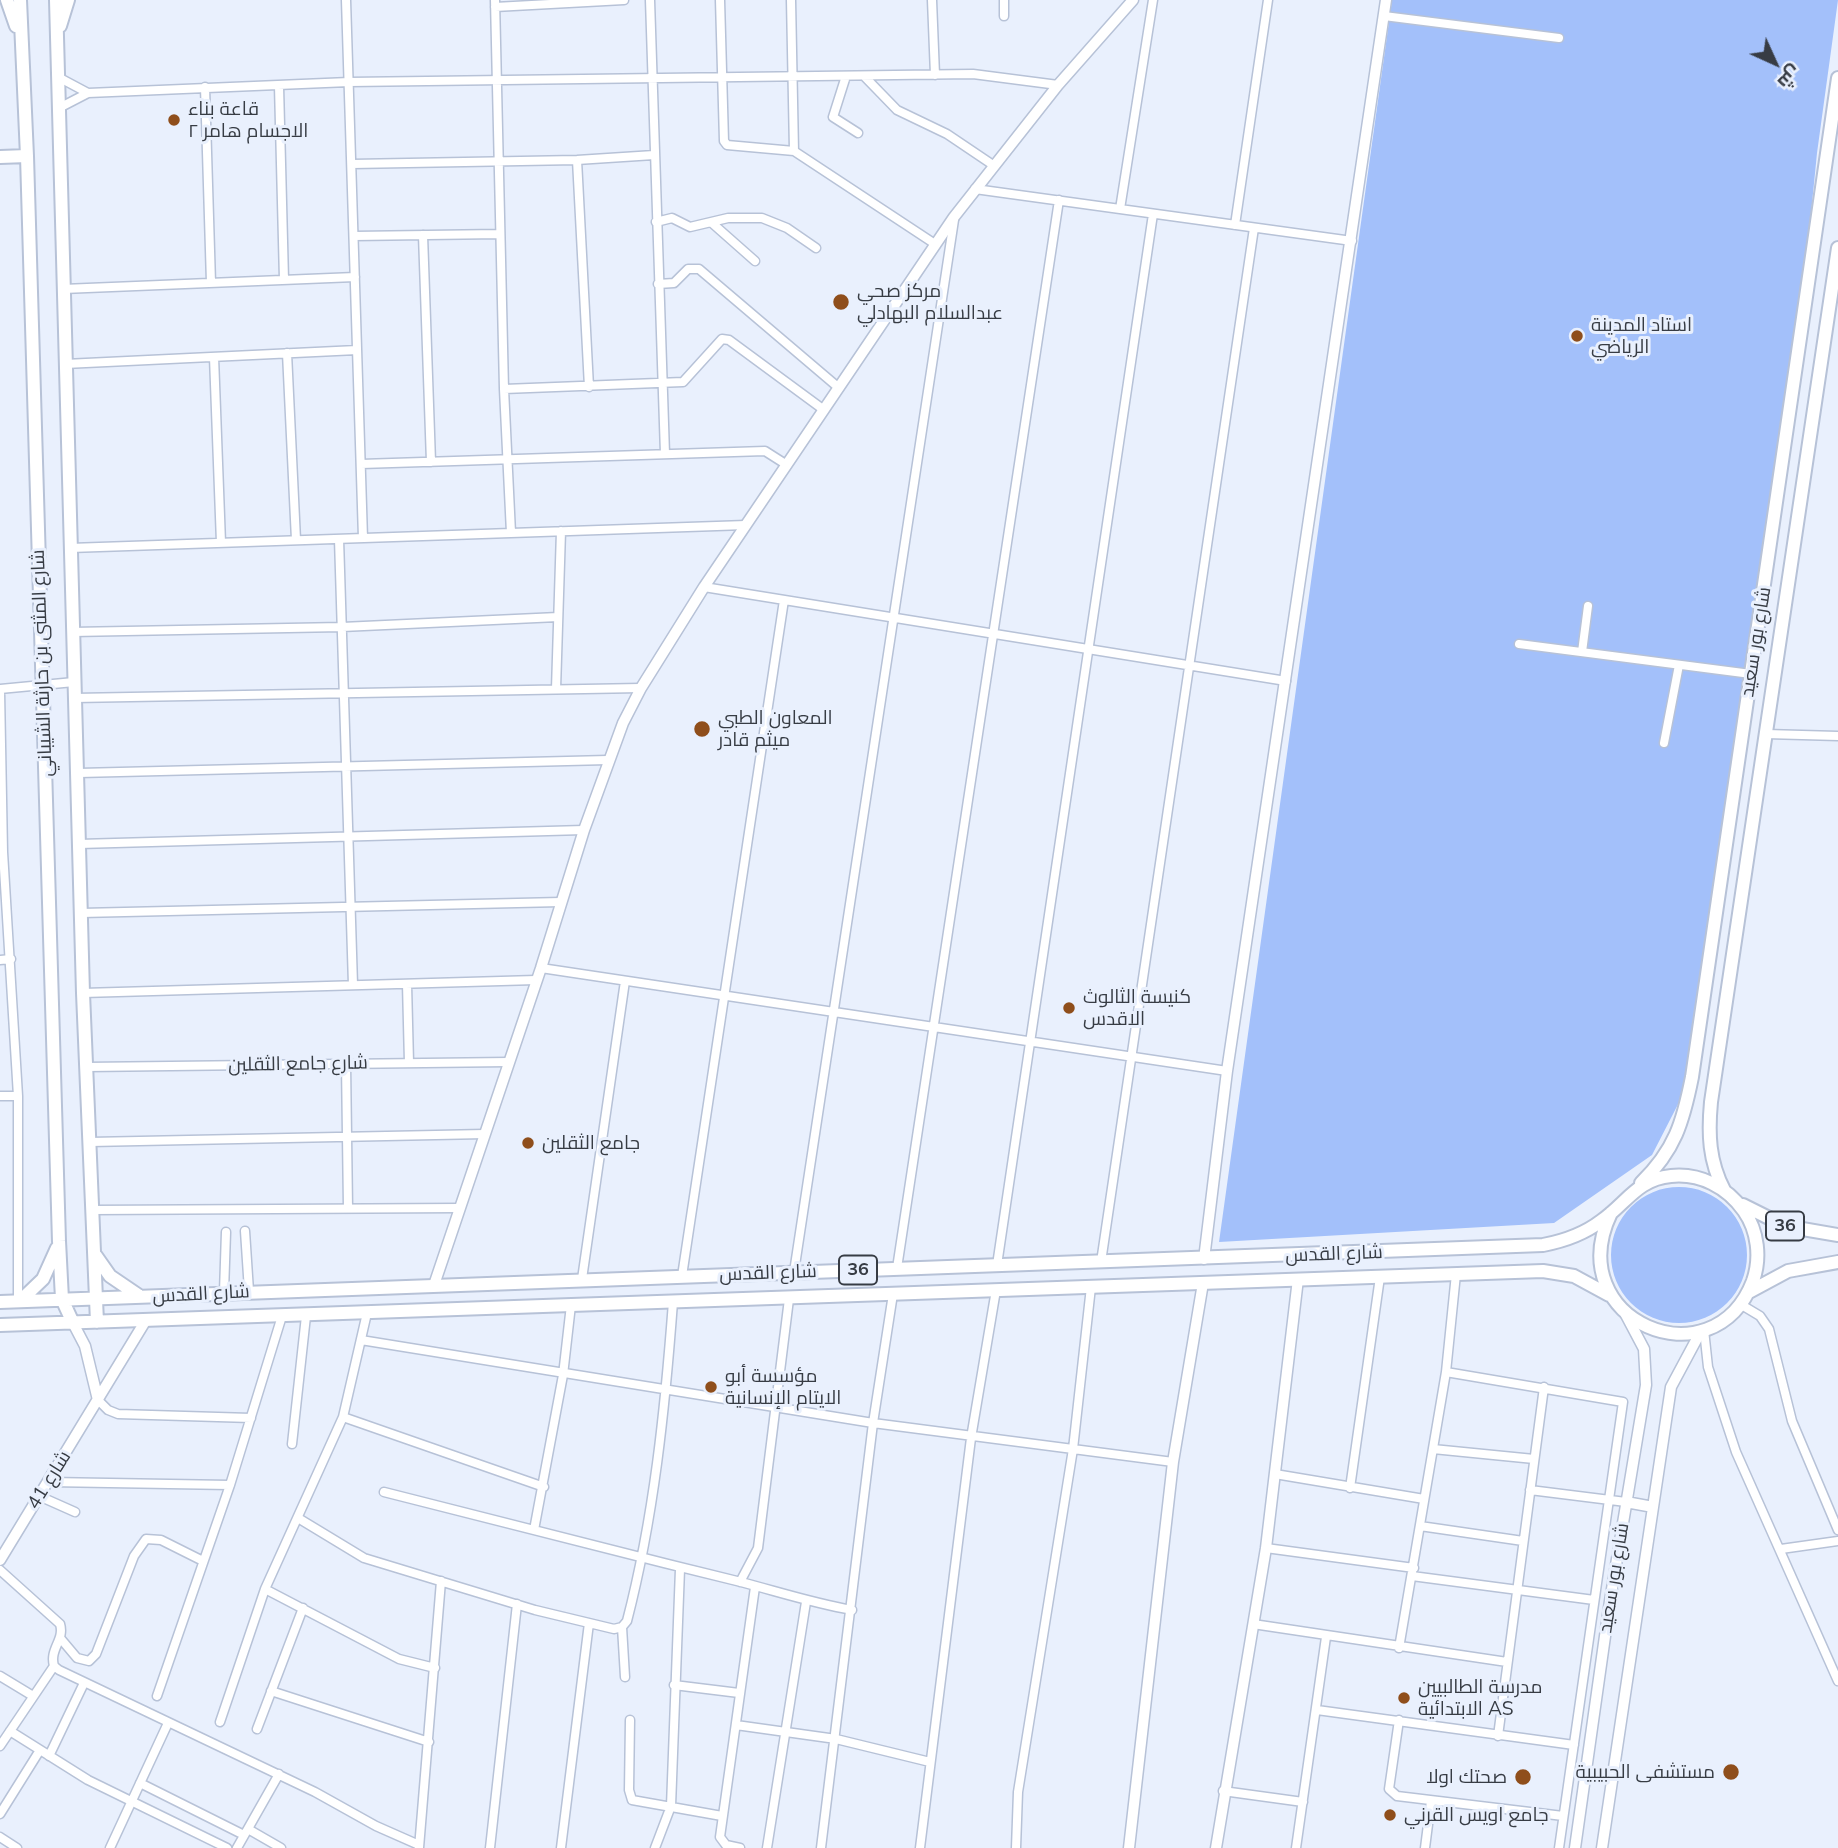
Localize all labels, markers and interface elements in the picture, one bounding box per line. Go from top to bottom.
north arrow [1740,28,1810,98]
text: ش [1773,61,1807,95]
place label: قاعة بناء الاجسام هامر ٢ [188,98,308,142]
marker: قاعة بناء الاجسام هامر ٢ [166,112,182,128]
place label: مركز صحي عبدالسلام البهادلي [857,280,1003,324]
marker: مركز صحي عبدالسلام البهادلي [831,292,851,312]
place label: استاد المدينة الرياضي [1591,314,1692,358]
marker: استاد المدينة الرياضي [1569,328,1585,344]
street label: شارع المثنى بن حارثة الشيباني [27,549,57,777]
street label: شارع بور سعيد [1736,585,1776,699]
place label: المعاون الطبي ميثم قادر [718,707,832,751]
marker: المعاون الطبي ميثم قادر [692,719,712,739]
place label: كنيسة الثالوث الاقدس [1083,986,1191,1030]
marker: كنيسة الثالوث الاقدس [1061,1000,1077,1016]
street label: شارع جامع الثقلين [228,1051,368,1077]
place label: جامع الثقلين [542,1132,640,1154]
marker: جامع الثقلين [520,1135,536,1151]
road number: 36 [1766,1212,1804,1240]
street label: شارع القدس [1285,1241,1383,1267]
road number: 36 [839,1255,877,1284]
street label: شارع القدس [719,1260,817,1286]
street label: شارع القدس [152,1280,250,1308]
place label: مؤسسة أبو الايتام الإنسانية [725,1365,841,1409]
marker: مؤسسة أبو الايتام الإنسانية [703,1379,719,1395]
street label: شارع 41 [22,1447,76,1513]
street label: شارع بور سعيد [1594,1521,1634,1635]
place label: مدرسة الطالبيين الابتدائية AS [1418,1676,1542,1720]
marker: مدرسة الطالبيين الابتدائية AS [1396,1690,1412,1706]
place label: مستشفى الحبيبية [1576,1761,1715,1783]
marker: مستشفى الحبيبية [1721,1762,1741,1782]
place label: صحتك اولا [1426,1766,1507,1788]
marker: صحتك اولا [1513,1767,1533,1787]
place label: جامع اويس القرني [1404,1804,1549,1826]
marker: جامع اويس القرني [1382,1807,1398,1823]

